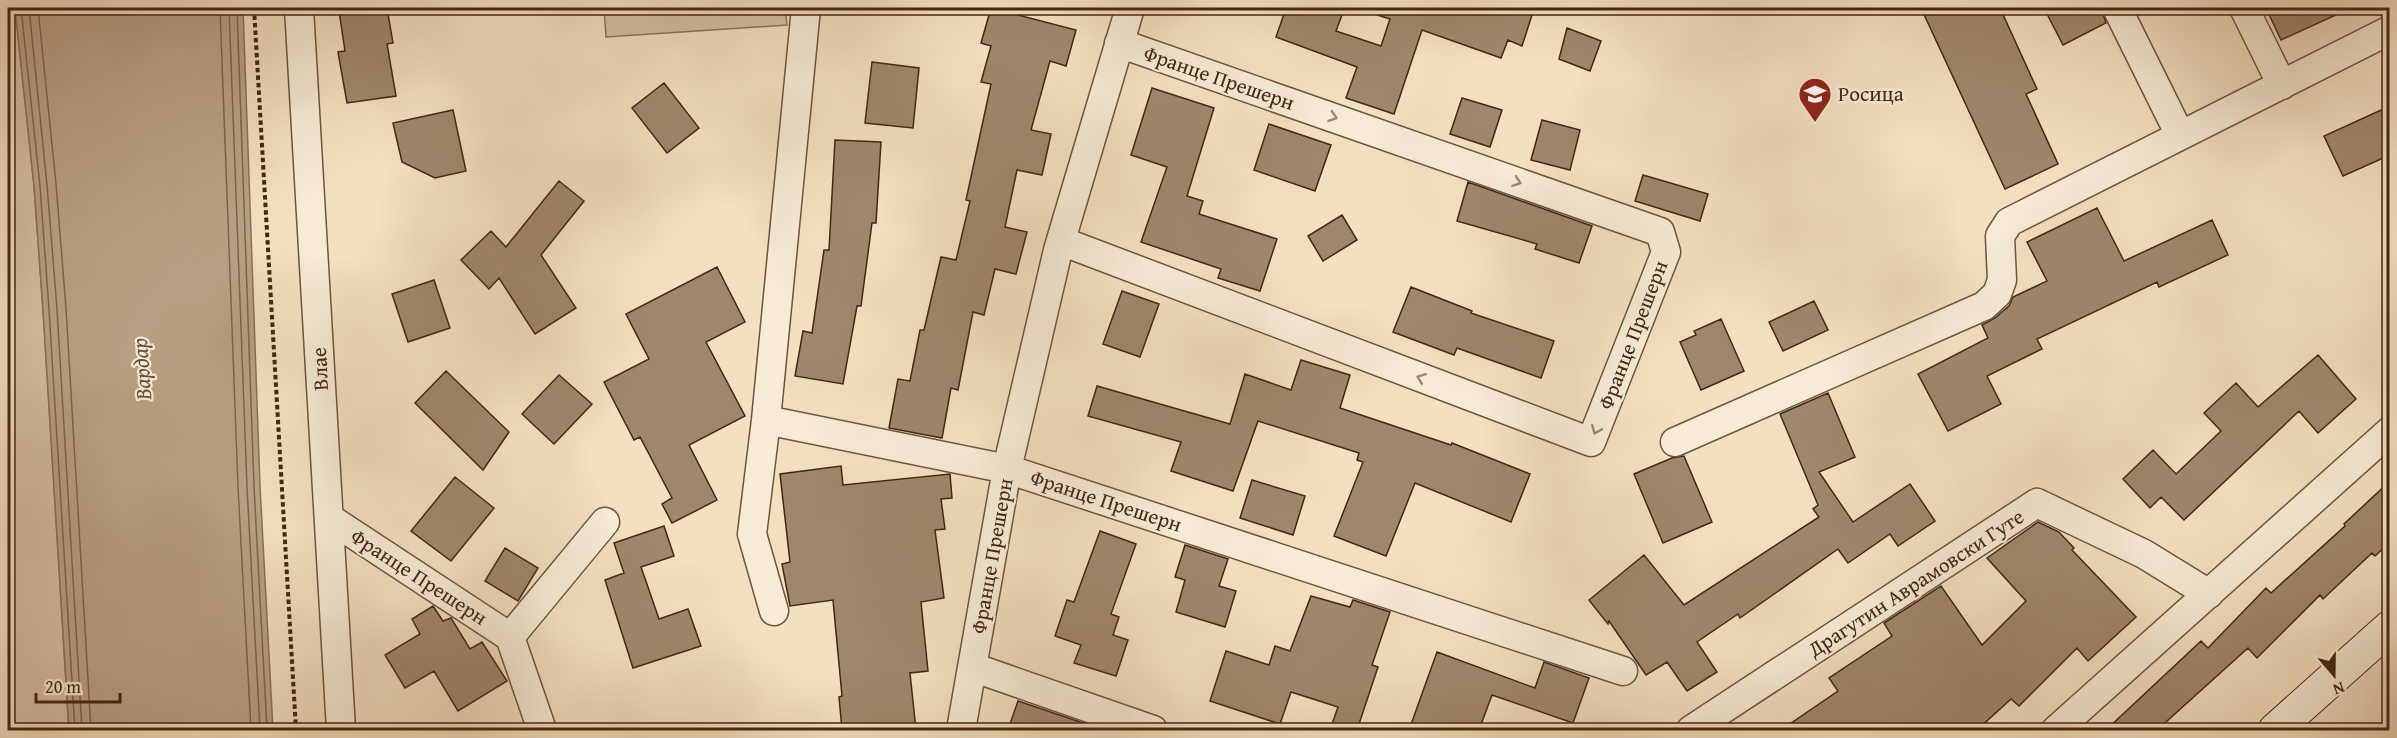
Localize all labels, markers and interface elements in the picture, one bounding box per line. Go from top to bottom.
street label: Францe Прешерн [1140,37,1299,118]
school or university icon: Росица [1797,76,1833,123]
place label: Росица [1838,78,1904,109]
one-way arrow [1327,110,1338,123]
one-way arrow [1511,174,1522,187]
street label: Францe Прешерн [1590,256,1675,414]
water label: Вардар [123,337,159,402]
street label: Влае [303,346,336,391]
one-way arrow [1416,372,1427,385]
one-way arrow [1591,423,1603,434]
street label: Франце Прешерн [1026,461,1186,540]
street label: Францe Прешерн [963,476,1020,636]
street label: Драгутин Аврамовски Гуте [1801,501,2030,665]
street label: Франце Прешерн [345,521,494,632]
north arrow [2304,645,2364,705]
scale bar [36,666,120,704]
text: 20 m [45,673,81,700]
text: N [2330,676,2348,702]

